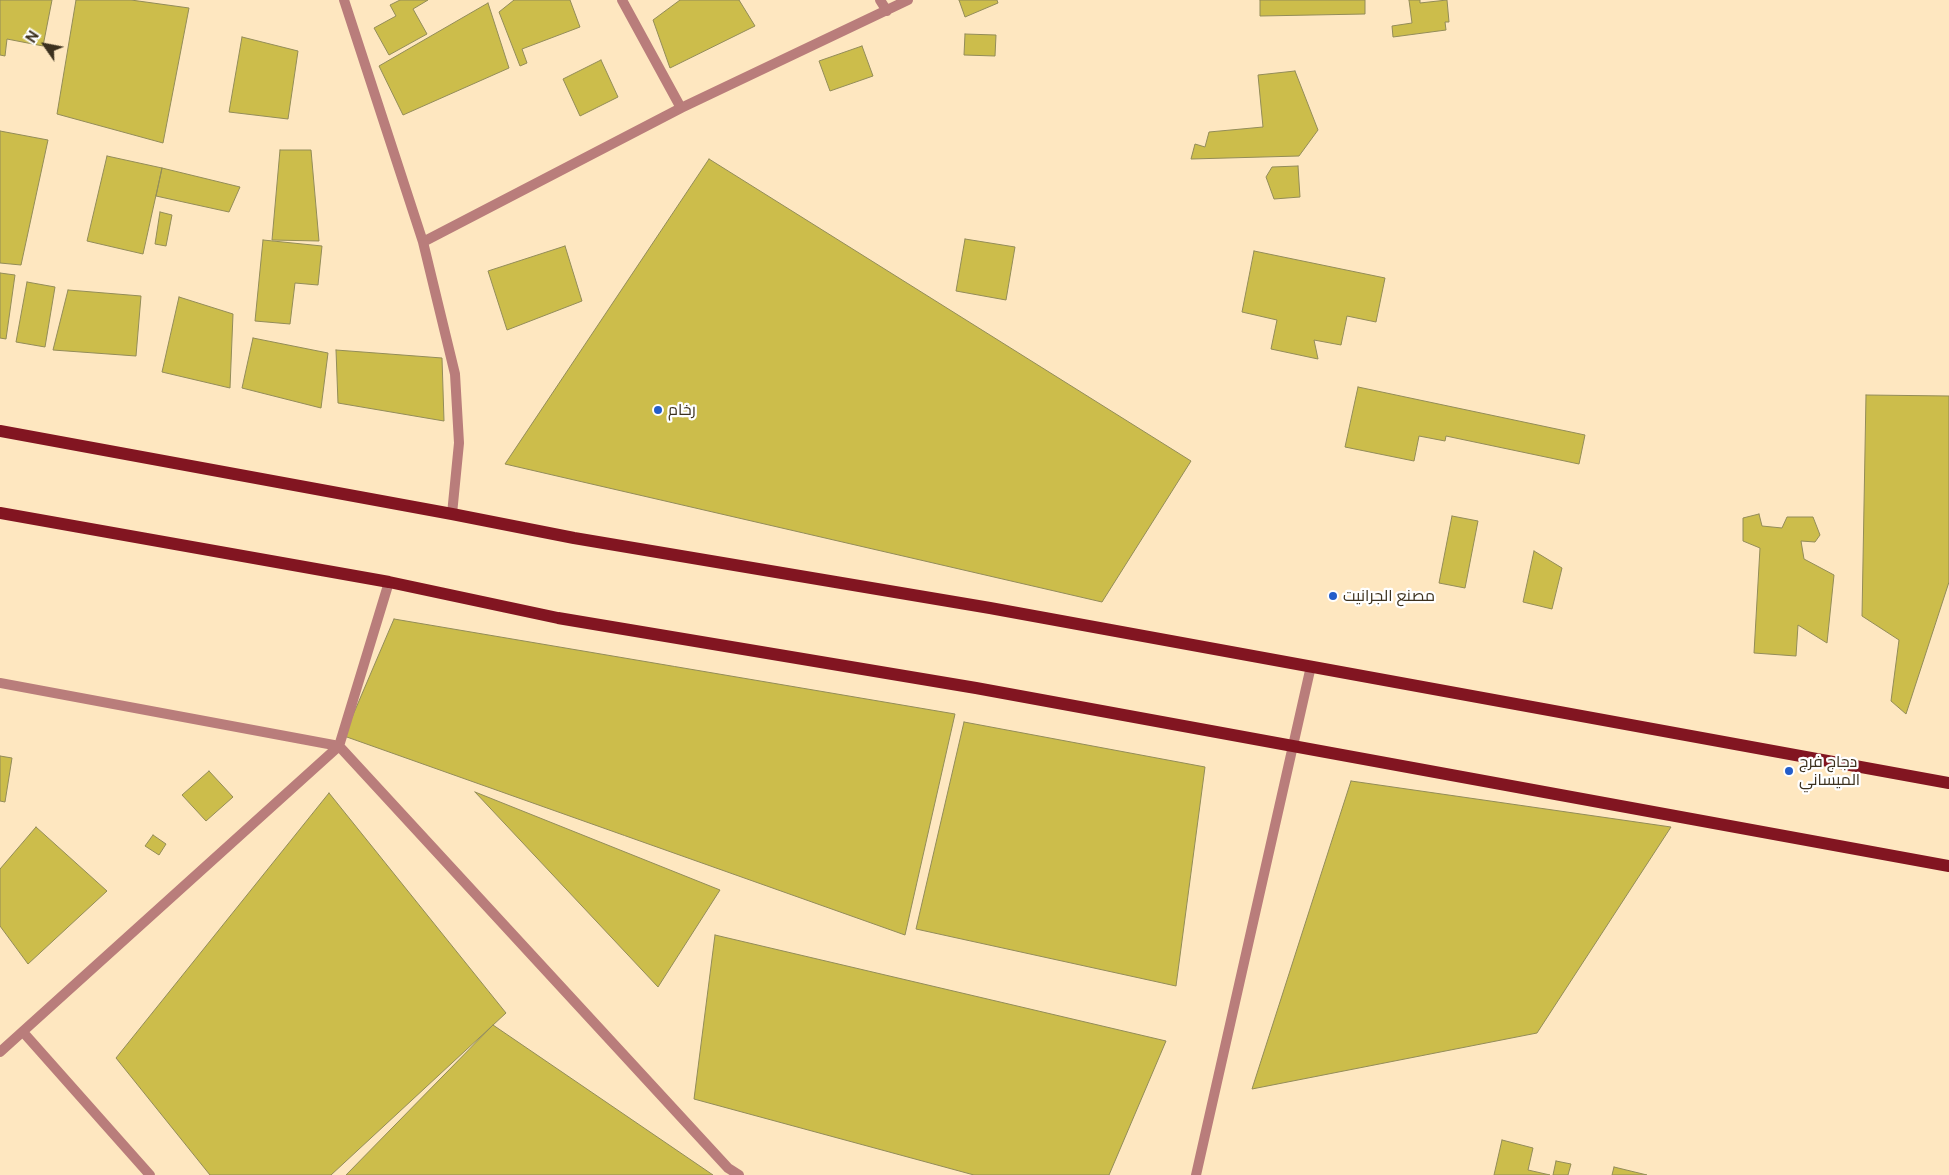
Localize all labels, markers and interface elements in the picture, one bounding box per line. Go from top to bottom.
north arrow [20,20,70,70]
text: N [23,28,42,46]
place label: رخام [668,400,696,420]
marker: رخام [652,404,664,416]
place label: مصنع الجرانيت [1343,586,1435,606]
marker: مصنع الجرانيت [1327,590,1339,602]
place label: دجاج فرج الميساني [1799,752,1860,790]
marker: دجاج فرج الميساني [1783,765,1795,777]

